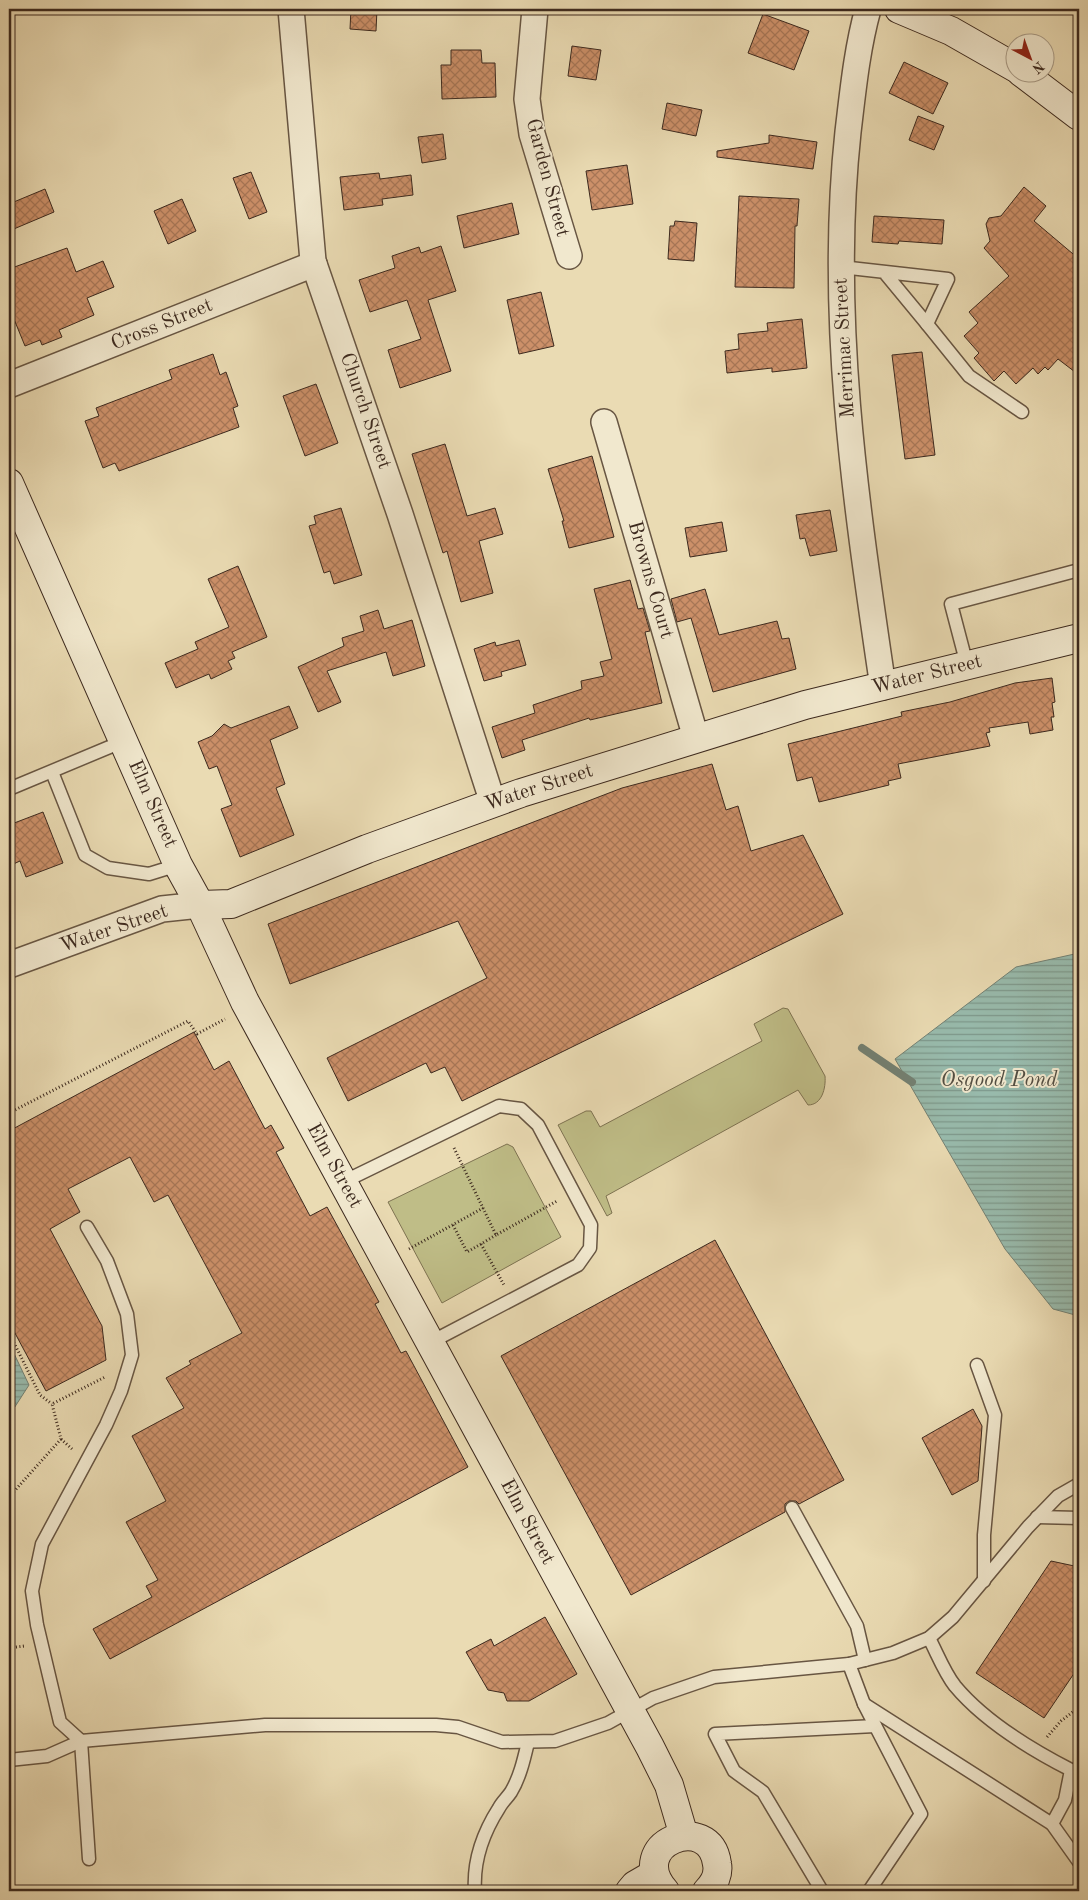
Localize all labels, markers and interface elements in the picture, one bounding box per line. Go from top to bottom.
north arrow [1006,32,1056,82]
text: N [1029,58,1047,76]
street label: Garden Street [522,117,572,239]
street label: Merrimac Street [831,277,859,419]
street label: Cross Street [108,296,216,354]
street label: Church Street [336,350,394,472]
street label: Browns Court [624,519,676,641]
street label: Water Street [870,652,984,698]
street label: Elm Street [124,757,180,851]
street label: Water Street [482,761,596,815]
street label: Water Street [57,901,171,957]
water label: Osgood Pond [941,1070,1058,1091]
street label: Elm Street [303,1120,365,1212]
street label: Elm Street [496,1476,558,1568]

